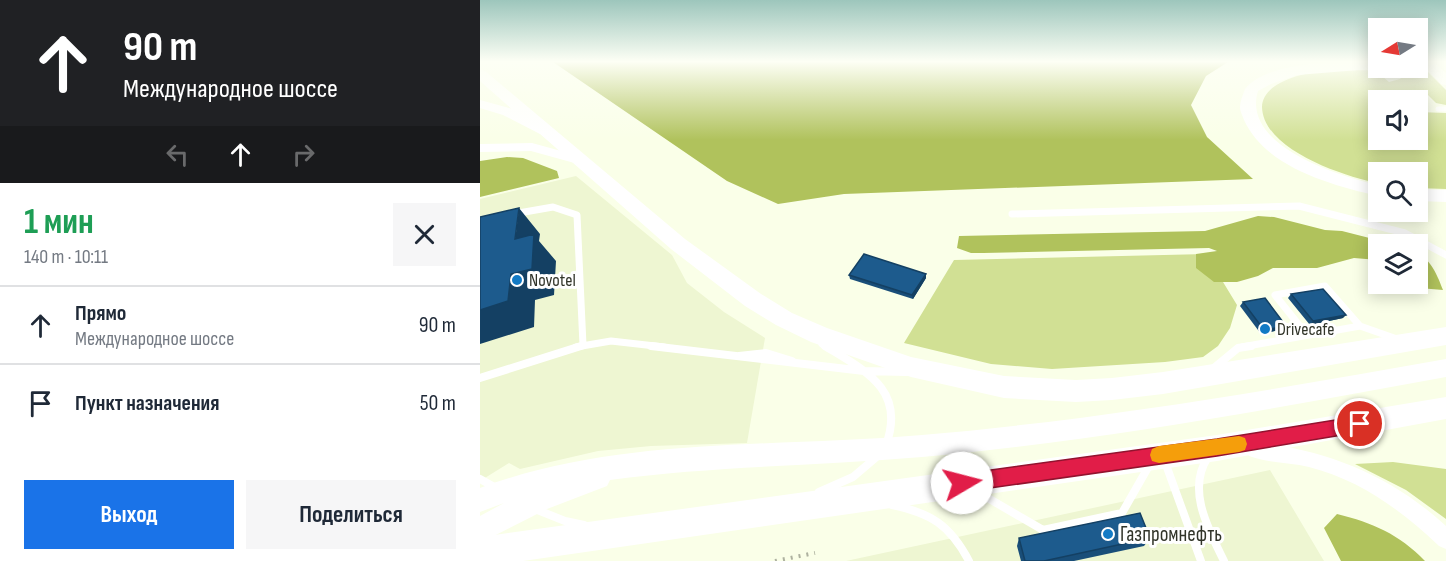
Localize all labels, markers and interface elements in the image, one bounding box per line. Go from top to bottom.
north arrow [1368,18,1428,78]
map controls [1368,18,1428,294]
text: 90 m [123,22,197,73]
icon: ahead [24,24,102,102]
text: Международное шоссе [123,73,338,105]
button: sound [1368,90,1428,150]
icon: left [161,138,194,171]
icon: ahead [224,138,257,171]
icon: right [287,138,320,171]
button: search [1368,162,1428,222]
text: 1 мин [24,201,94,244]
button: close [393,203,456,266]
button: layers [1368,234,1428,294]
text: 140 m · 10:11 [24,245,108,269]
place label: Novotel [529,270,576,291]
marker: Novotel [510,273,524,287]
text: Прямо [75,300,126,327]
icon: ahead [24,309,57,342]
text: 90 m [419,312,456,339]
place label: Drivecafe [1277,319,1334,340]
marker: Drivecafe [1258,322,1272,336]
text: Международное шоссе [75,327,234,351]
icon: arrive [24,387,57,420]
text: Пункт назначения [75,390,219,417]
text: 50 m [420,390,456,417]
pin [1334,398,1385,449]
icon: arrive [1343,407,1376,440]
position arrow [930,451,994,515]
button: Выход [24,480,234,549]
button: Поделиться [246,480,456,549]
place label: Газпромнефть [1120,522,1222,547]
marker: Газпромнефть [1101,527,1115,541]

